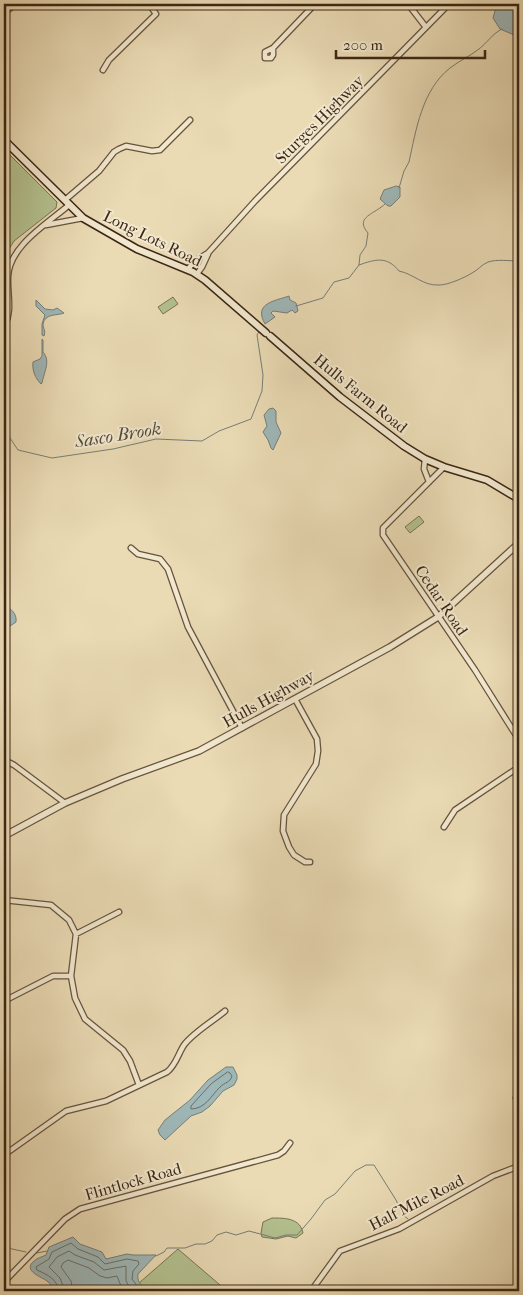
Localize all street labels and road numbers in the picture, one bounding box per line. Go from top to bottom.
street label: Sturges Highway [271,71,368,168]
street label: Long Lots Road [100,206,205,271]
street label: Hulls Farm Road [310,350,411,437]
street label: Cedar Road [411,562,472,639]
street label: Hulls Highway [219,665,318,731]
street label: Flintlock Road [83,1159,184,1204]
street label: Half Mile Road [366,1170,467,1234]

